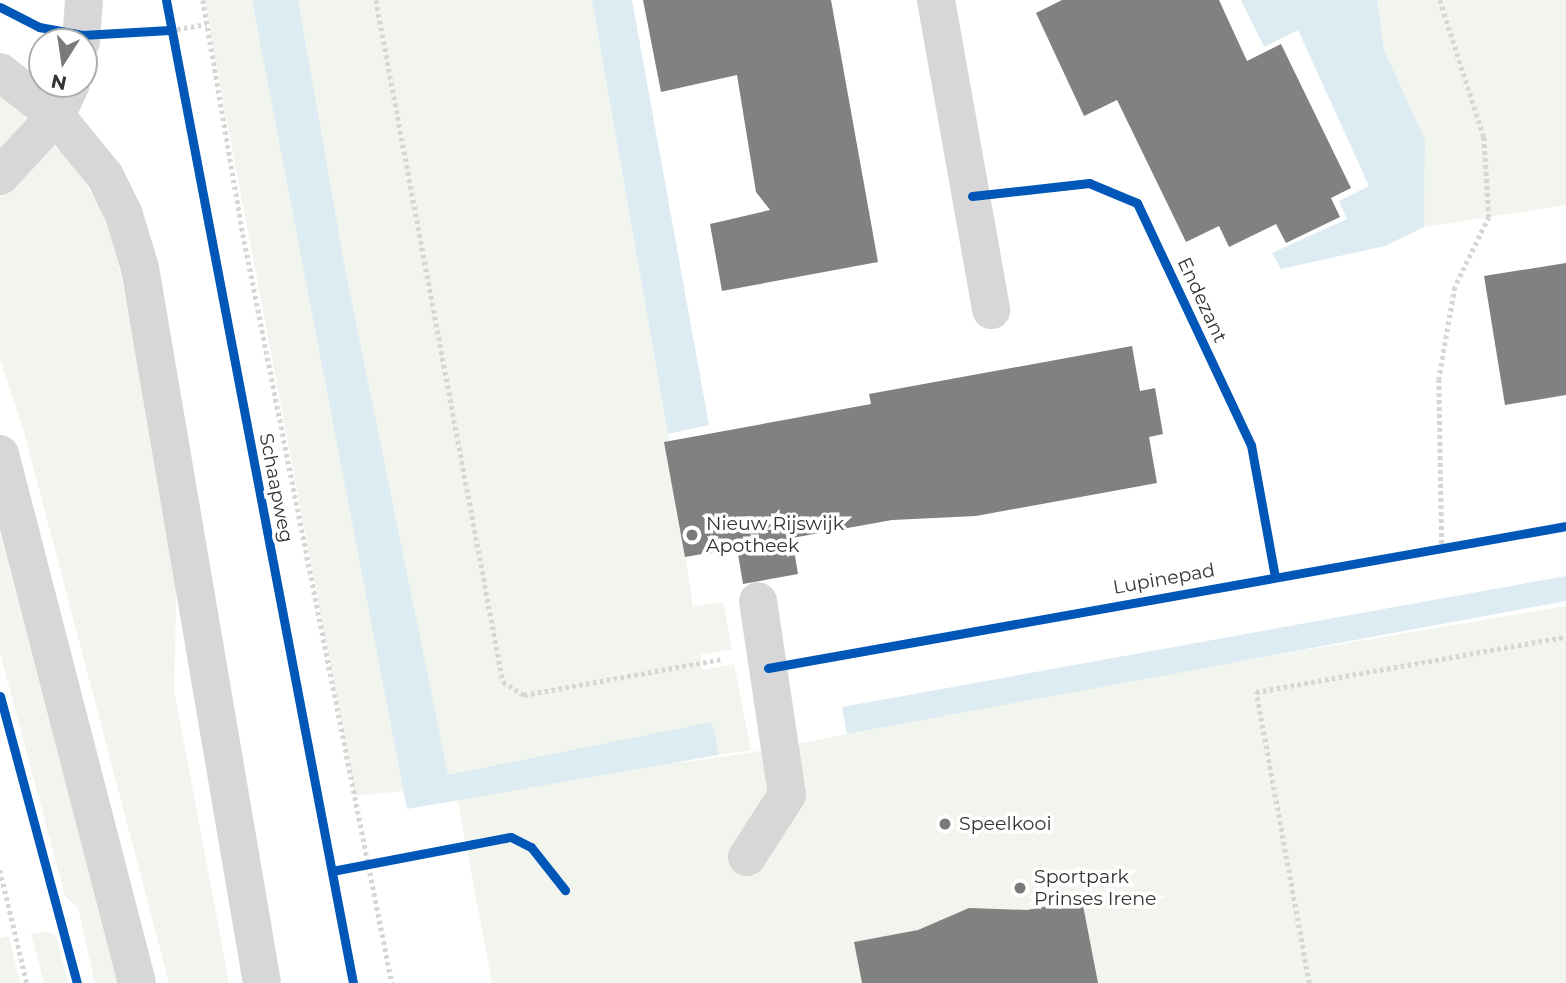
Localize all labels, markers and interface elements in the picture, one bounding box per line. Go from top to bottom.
north arrow [28,28,98,98]
text: N [49,69,69,95]
street label: Endezant [1172,254,1232,346]
street label: Schaapweg [254,431,298,545]
place label: Nieuw Rijswijk Apotheek [706,513,844,557]
marker: Nieuw Rijswijk Apotheek [684,527,700,543]
street label: Lupinepad [1111,559,1217,599]
place label: Speelkooi [959,813,1052,835]
marker: Speelkooi [937,816,953,832]
place label: Sportpark Prinses Irene [1034,866,1157,910]
marker: Sportpark Prinses Irene [1012,880,1028,896]

